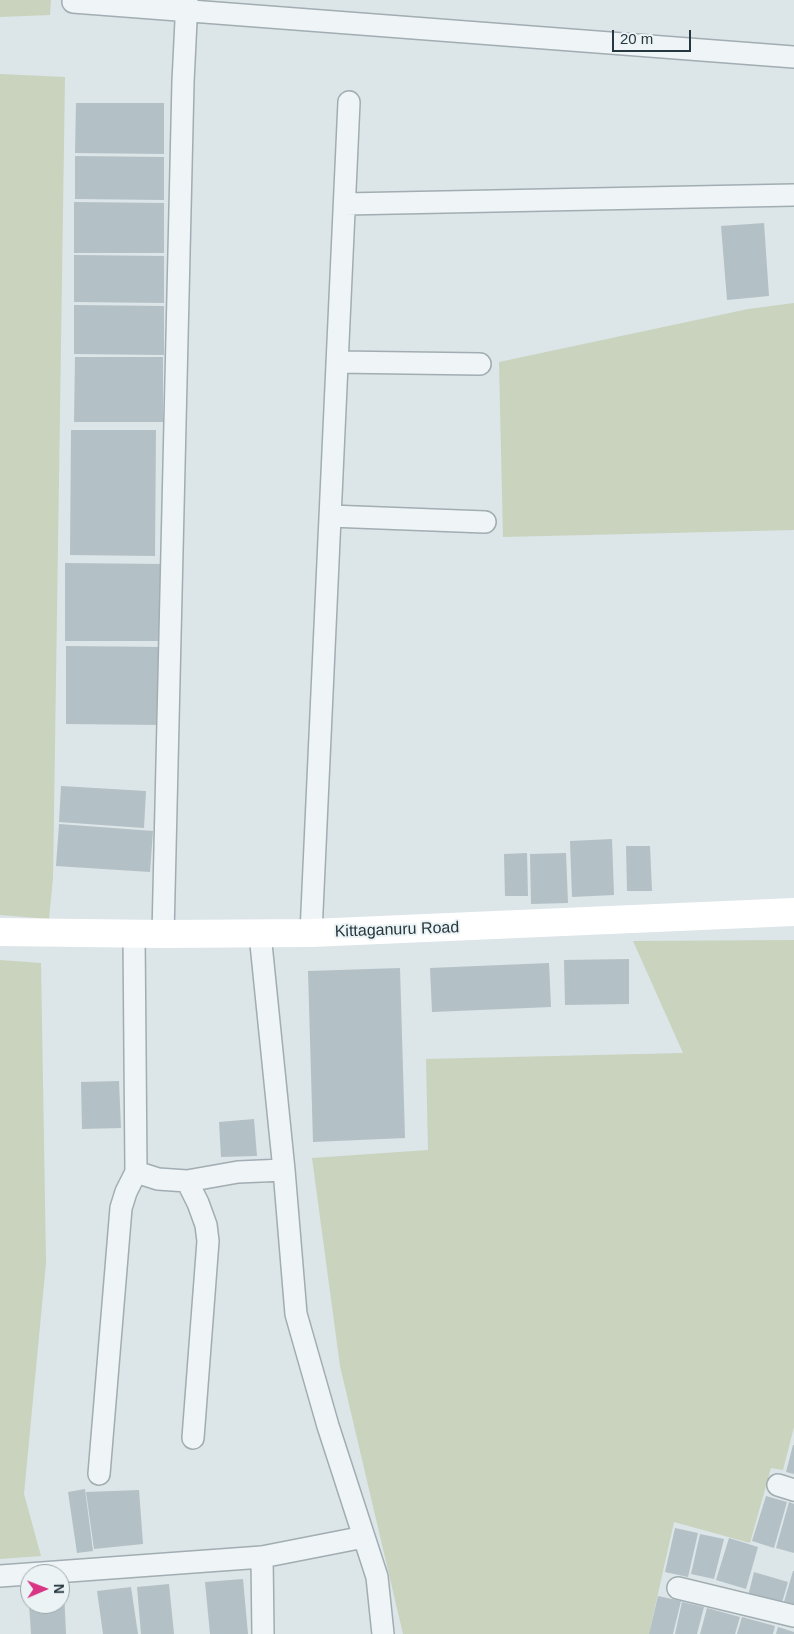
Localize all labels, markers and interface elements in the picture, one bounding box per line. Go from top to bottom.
scale bar [614,20,693,52]
text: 20 m [620,30,653,47]
street label: Kittaganuru Road [334,918,460,942]
north arrow [20,1564,70,1614]
text: N [51,1584,67,1594]

